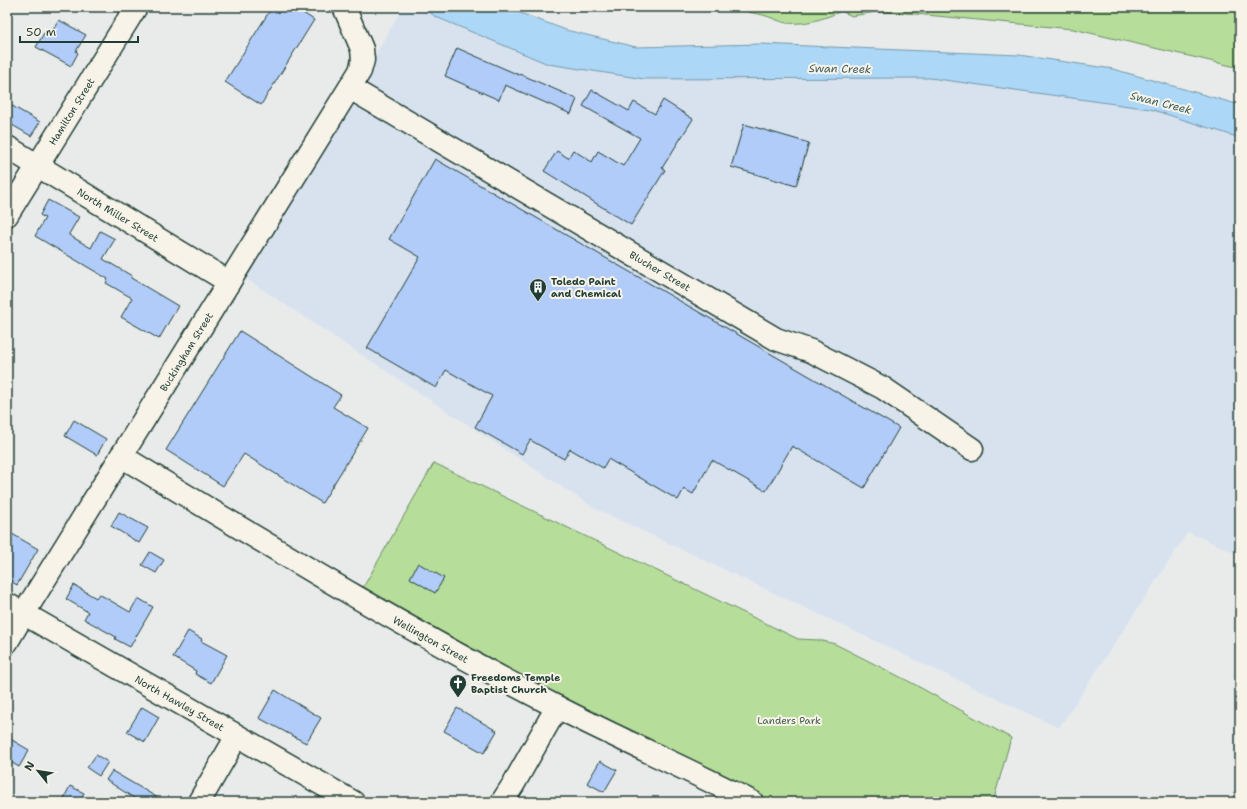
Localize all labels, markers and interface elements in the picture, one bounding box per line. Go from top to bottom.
scale bar [20,18,138,44]
text: 50 m [26,24,56,40]
water label: Swan Creek [809,61,872,77]
street label: Hamilton Street [46,75,97,147]
water label: Swan Creek [1129,88,1194,118]
street label: North Miller Street [75,185,161,244]
street label: Blucher Street [627,248,693,294]
place label: Toledo Paint and Chemical [551,275,622,300]
building icon: Toledo Paint and Chemical [528,277,548,302]
street label: Buckingham Street [157,310,215,394]
street label: Wellington Street [391,613,471,666]
place label: Freedoms Temple Baptist Church [471,671,560,696]
street label: North Hawley Street [133,672,227,734]
church icon: Freedoms Temple Baptist Church [448,673,468,698]
park label: Landers Park [757,714,821,727]
north arrow [18,751,58,791]
text: N [21,758,39,774]

